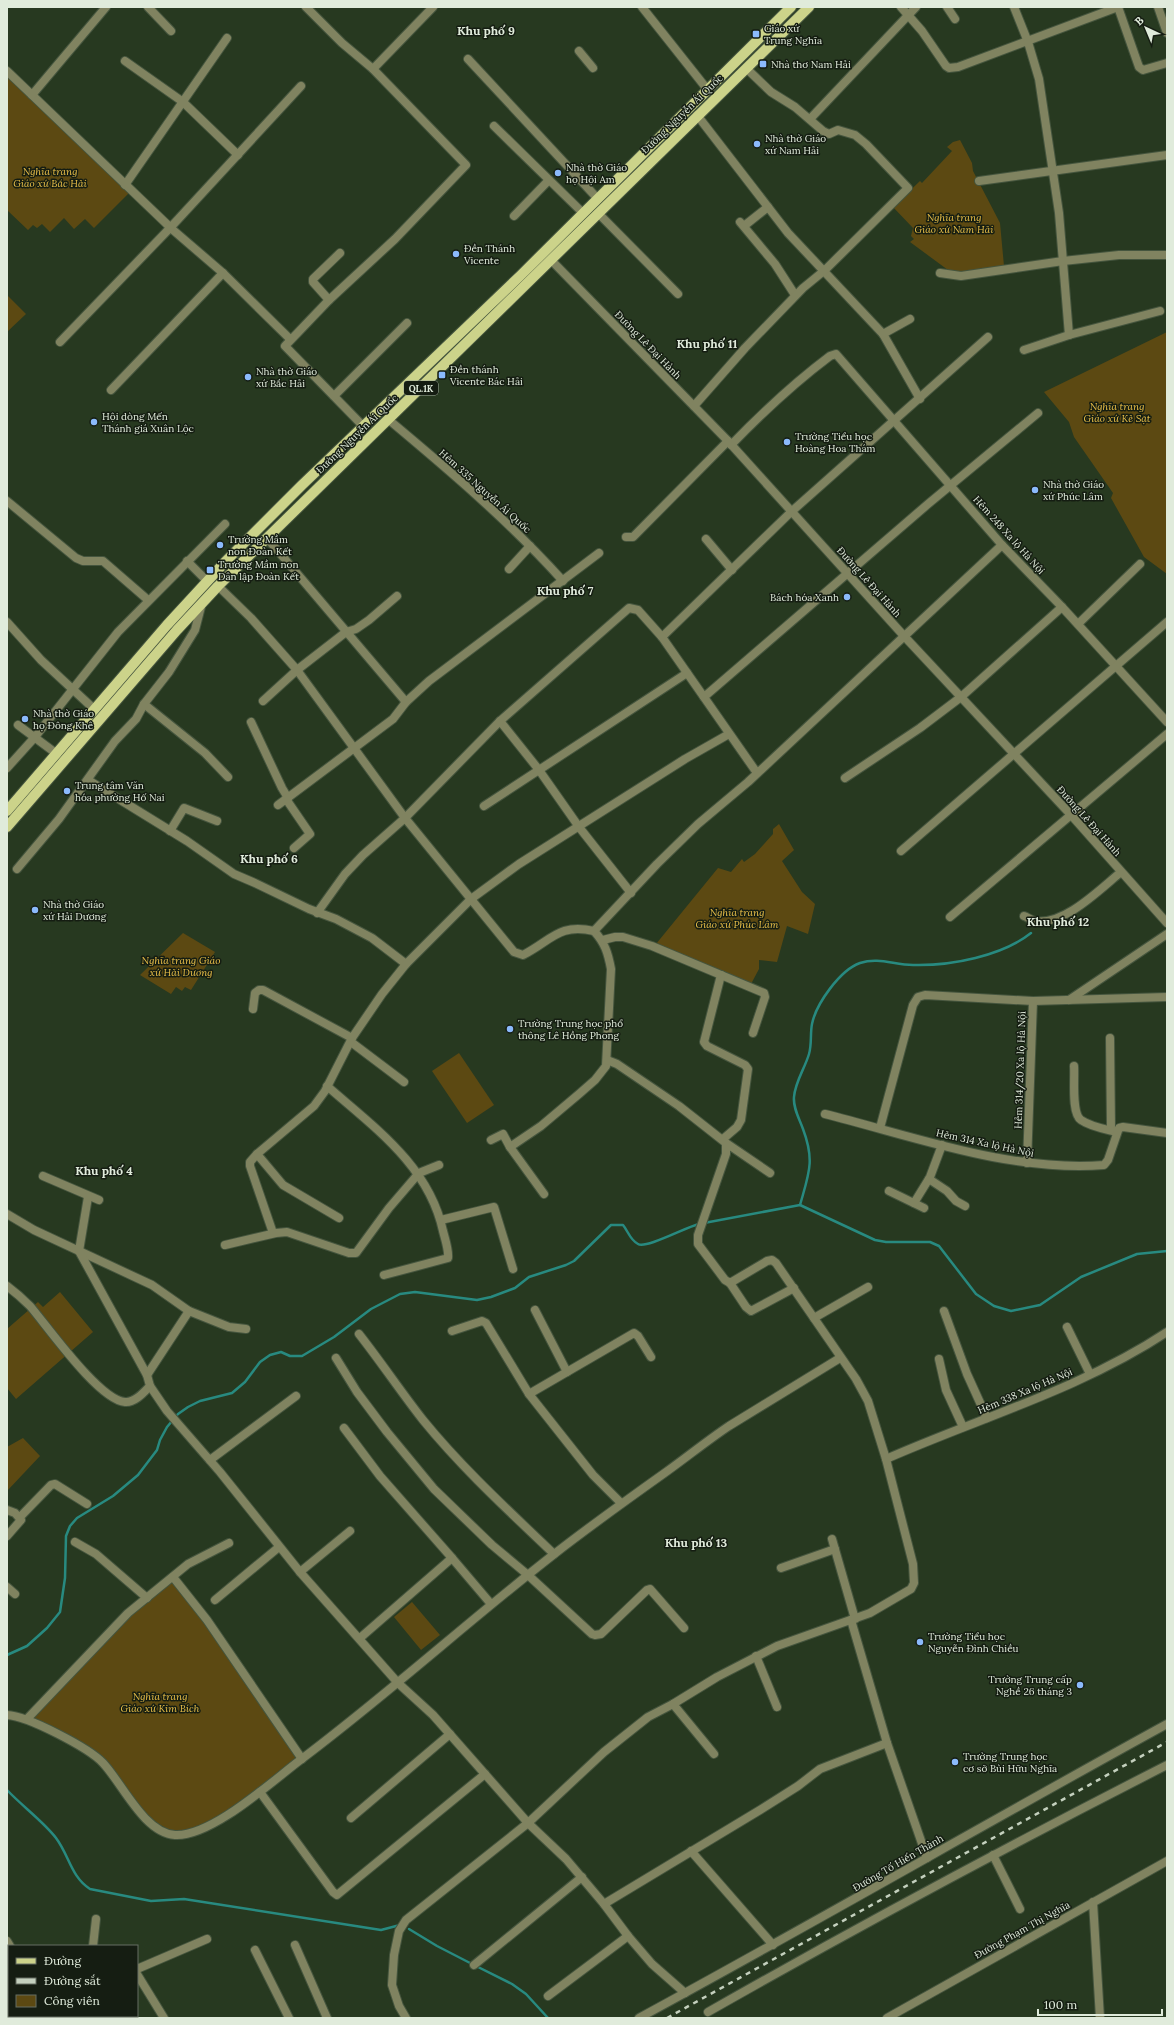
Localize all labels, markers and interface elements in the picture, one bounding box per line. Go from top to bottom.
north arrow [1126,8,1166,48]
text: B [1132,13,1147,28]
place label: Giáo xứ Trung Nghĩa [764,22,822,47]
district label: Khu phố 9 [457,23,515,38]
marker: Giáo xứ Trung Nghĩa [751,29,761,39]
place label: Nhà thơ Nam Hải [771,58,851,71]
marker: Nhà thơ Nam Hải [758,59,768,69]
street label: Đường Nguyễn Ái Quốc [638,72,726,156]
place label: Nhà thờ Giáo xứ Nam Hải [765,132,826,157]
marker: Nhà thờ Giáo xứ Nam Hải [752,139,762,149]
place label: Nhà thờ Giáo họ Hội Am [566,161,627,186]
park label: Nghĩa trang Giáo xứ Bắc Hải [13,165,88,190]
marker: Nhà thờ Giáo họ Hội Am [553,168,563,178]
park label: Nghĩa trang Giáo xứ Nam Hải [915,211,994,236]
place label: Đền Thánh Vicente [463,242,515,267]
marker: Đền Thánh Vicente [451,249,461,259]
street label: Đường Lê Đại Hành [612,308,684,382]
district label: Khu phố 11 [677,336,738,351]
place label: Đền thánh Vicente Bác Hải [449,363,523,388]
place label: Nhà thờ Giáo xứ Bắc Hải [256,365,317,390]
marker: Đền thánh Vicente Bác Hải [437,370,447,380]
marker: Nhà thờ Giáo xứ Bắc Hải [243,372,253,382]
road number: QL.1K [404,381,438,395]
street label: Đường Nguyễn Ái Quốc [313,392,401,476]
park label: Nghĩa trang Giáo xứ Kẻ Sặt [1084,400,1151,425]
place label: Hội dòng Mến Thánh giá Xuân Lộc [102,410,194,435]
marker: Hội dòng Mến Thánh giá Xuân Lộc [89,417,99,427]
place label: Trường Tiểu học Hoàng Hoa Thám [795,430,876,455]
marker: Trường Tiểu học Hoàng Hoa Thám [782,437,792,447]
street label: Hẻm 335 Nguyễn Ái Quốc [436,446,534,536]
place label: Nhà thờ Giáo xứ Phúc Lâm [1043,478,1104,503]
marker: Nhà thờ Giáo xứ Phúc Lâm [1030,485,1040,495]
street label: Hẻm 248 Xa lộ Hà Nội [970,493,1048,577]
place label: Trường Mầm non Đoàn Kết [228,533,292,558]
marker: Trường Mầm non Đoàn Kết [215,540,225,550]
street label: Đường Lê Đại Hành [834,544,904,620]
place label: Trường Mầm non Dân lập Đoàn Kết [218,558,299,583]
marker: Trường Mầm non Dân lập Đoàn Kết [205,565,215,575]
district label: Khu phố 7 [537,583,594,598]
place label: Bách hóa Xanh [770,591,839,604]
marker: Bách hóa Xanh [842,592,852,602]
place label: Nhà thờ Giáo họ Đông Khê [33,707,94,732]
marker: Nhà thờ Giáo họ Đông Khê [20,714,30,724]
place label: Trung tâm Văn hóa phường Hố Nai [75,779,165,804]
street label: Đường Lê Đại Hành [1054,783,1124,859]
marker: Trung tâm Văn hóa phường Hố Nai [62,786,72,796]
district label: Khu phố 6 [240,851,298,866]
place label: Nhà thờ Giáo xứ Hải Dương [43,898,107,923]
marker: Nhà thờ Giáo xứ Hải Dương [30,905,40,915]
park label: Nghĩa trang Giáo xứ Phúc Lâm [695,906,779,931]
district label: Khu phố 12 [1027,914,1089,929]
park label: Nghĩa trang Giáo xứ Hải Dương [142,954,220,979]
street label: Hẻm 314/20 Xa lộ Hà Nội [1011,1011,1029,1129]
place label: Trường Trung học phổ thông Lê Hồng Phong [518,1017,623,1042]
marker: Trường Trung học phổ thông Lê Hồng Phong [505,1024,515,1034]
street label: Hẻm 314 Xa lộ Hà Nội [935,1126,1035,1160]
district label: Khu phố 4 [75,1163,133,1178]
street label: Hẻm 338 Xa lộ Hà Nội [976,1365,1075,1417]
district label: Khu phố 13 [665,1535,728,1550]
place label: Trường Tiểu học Nguyễn Đình Chiều [928,1630,1019,1655]
marker: Trường Tiểu học Nguyễn Đình Chiều [915,1637,925,1647]
place label: Trường Trung cấp Nghề 26 tháng 3 [988,1673,1072,1698]
marker: Trường Trung cấp Nghề 26 tháng 3 [1075,1680,1085,1690]
park label: Nghĩa trang Giáo xứ Kim Bích [120,1690,200,1715]
place label: Trường Trung học cơ sở Bùi Hữu Nghĩa [963,1750,1057,1775]
marker: Trường Trung học cơ sở Bùi Hữu Nghĩa [950,1757,960,1767]
street label: Đường Tố Hiến Thành [850,1832,946,1894]
street label: Đường Phạm Thị Nghĩa [972,1898,1072,1962]
legend [8,1945,138,2017]
text: Đường [44,1953,81,1968]
text: Đường sắt [44,1973,101,1988]
scale bar [1038,1991,1162,2017]
text: Công viên [44,1993,100,2008]
text: 100 m [1044,1997,1077,2012]

